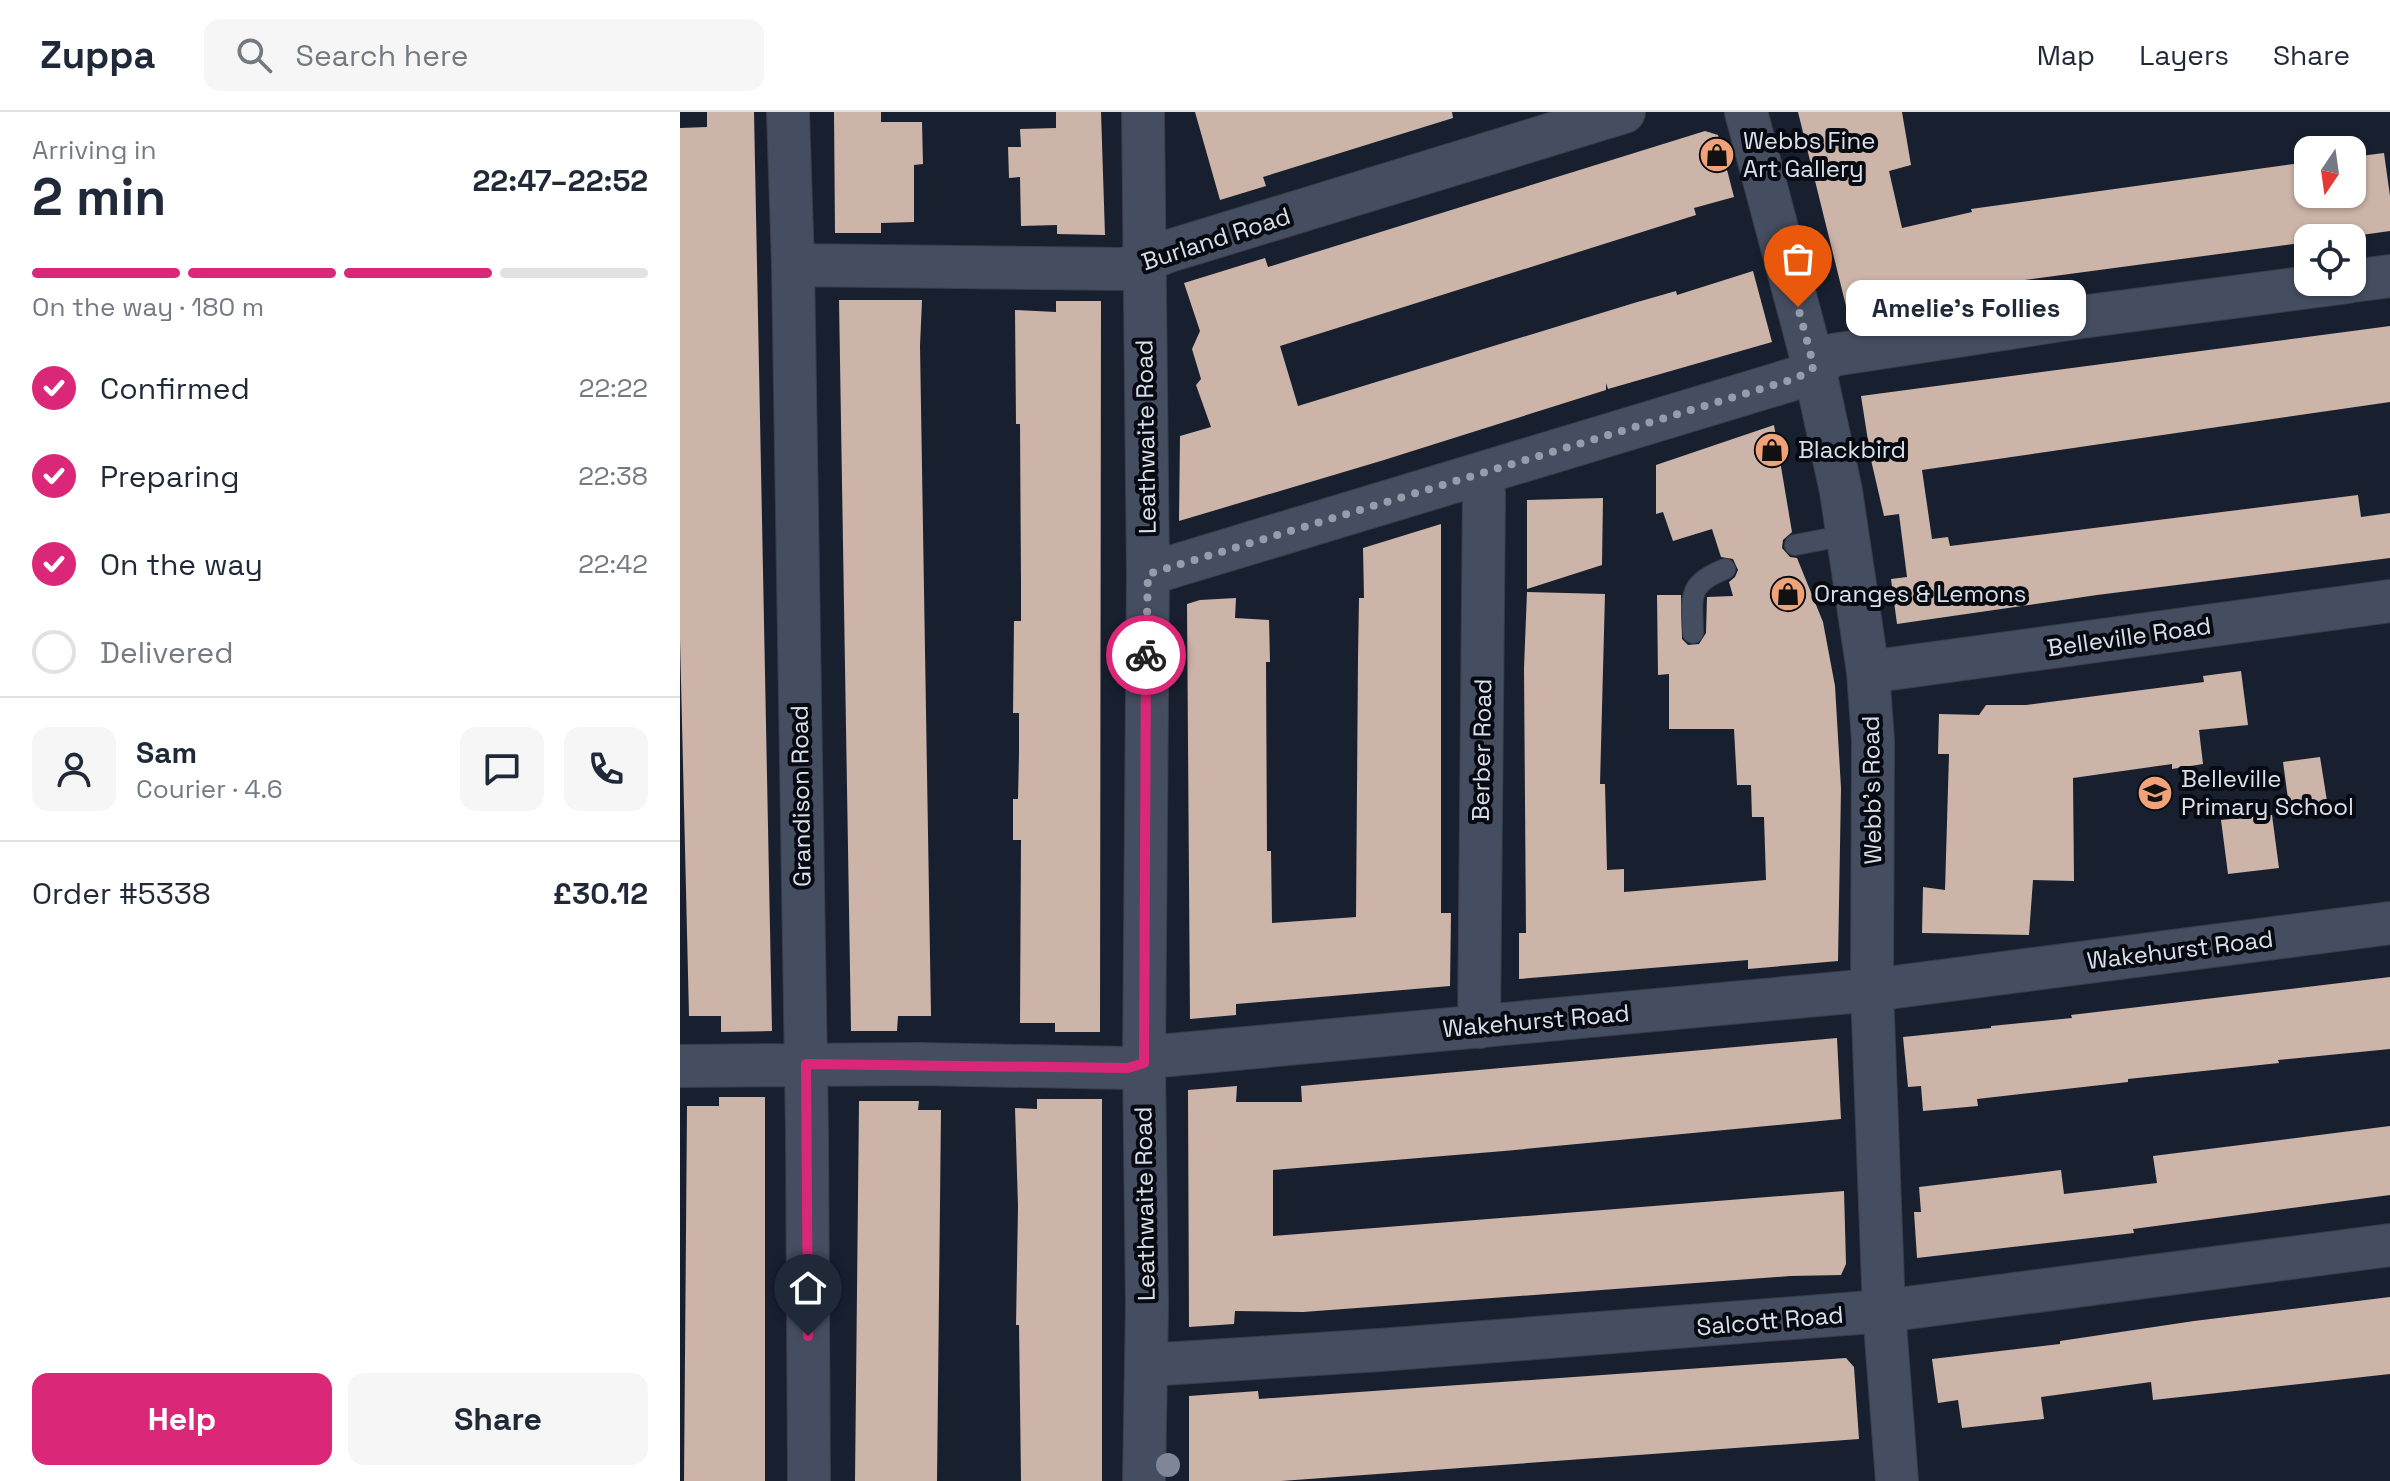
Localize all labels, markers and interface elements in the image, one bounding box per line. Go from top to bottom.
search box [204,19,764,91]
text: Zuppa [40,31,156,79]
icon: search [232,33,276,77]
text: Search here [296,36,468,75]
text: Map [2037,37,2095,73]
text: Layers [2139,37,2229,73]
text: Share [2273,37,2350,73]
place label: Webbs Fine Art Gallery [1743,125,1875,184]
text: Arriving in [32,133,156,167]
shop icon: Webbs Fine Art Gallery [1698,136,1736,174]
north arrow [2294,136,2366,208]
map controls [2294,136,2366,296]
text: 22:47–22:52 [473,161,648,200]
text: 2 min [32,164,166,230]
street label: Burland Road [1138,200,1294,277]
button: locate [2294,224,2366,296]
pin [1764,225,1832,307]
icon: bag [1776,237,1820,281]
callout: Amelie's Follies [1846,279,2086,335]
text: On the way · 180 m [32,290,264,324]
text: Amelie's Follies [1872,291,2060,325]
street label: Leathwaite Road [1128,340,1163,535]
icon: check [32,366,76,410]
text: Confirmed [100,369,250,408]
text: 22:22 [579,371,648,405]
shop icon: Blackbird [1753,431,1791,469]
place label: Blackbird [1798,434,1906,465]
icon: check [32,454,76,498]
text: Preparing [100,457,239,496]
text: 22:38 [578,459,648,493]
icon: check [32,542,76,586]
text: On the way [100,545,263,584]
text: 22:42 [578,547,648,581]
shop icon: Oranges & Lemons [1769,575,1807,613]
place label: Oranges & Lemons [1814,578,2026,609]
street label: Belleville Road [2045,610,2213,663]
courier [1106,615,1186,695]
text: Delivered [100,633,234,672]
icon: bike [1124,633,1168,677]
street label: Berber Road [1465,678,1498,822]
street label: Grandison Road [783,705,818,887]
street label: Webb's Road [1855,715,1888,865]
button: person [32,727,116,811]
button: chat [460,727,544,811]
button: phone [564,727,648,811]
text: Sam [136,733,197,772]
place label: Belleville Primary School [2181,763,2354,822]
text: Courier · 4.6 [136,772,283,806]
school or university icon: Belleville Primary School [2136,774,2174,812]
text: Order #5338 [32,874,211,913]
text: £30.12 [553,874,648,913]
street label: Wakehurst Road [2085,923,2275,976]
street label: Wakehurst Road [1441,997,1631,1044]
street label: Leathwaite Road [1127,1107,1162,1302]
pin [774,1254,842,1336]
icon: home [786,1266,830,1310]
street label: Salcott Road [1695,1299,1845,1342]
button: Help [32,1373,332,1465]
button: Share [348,1373,648,1465]

